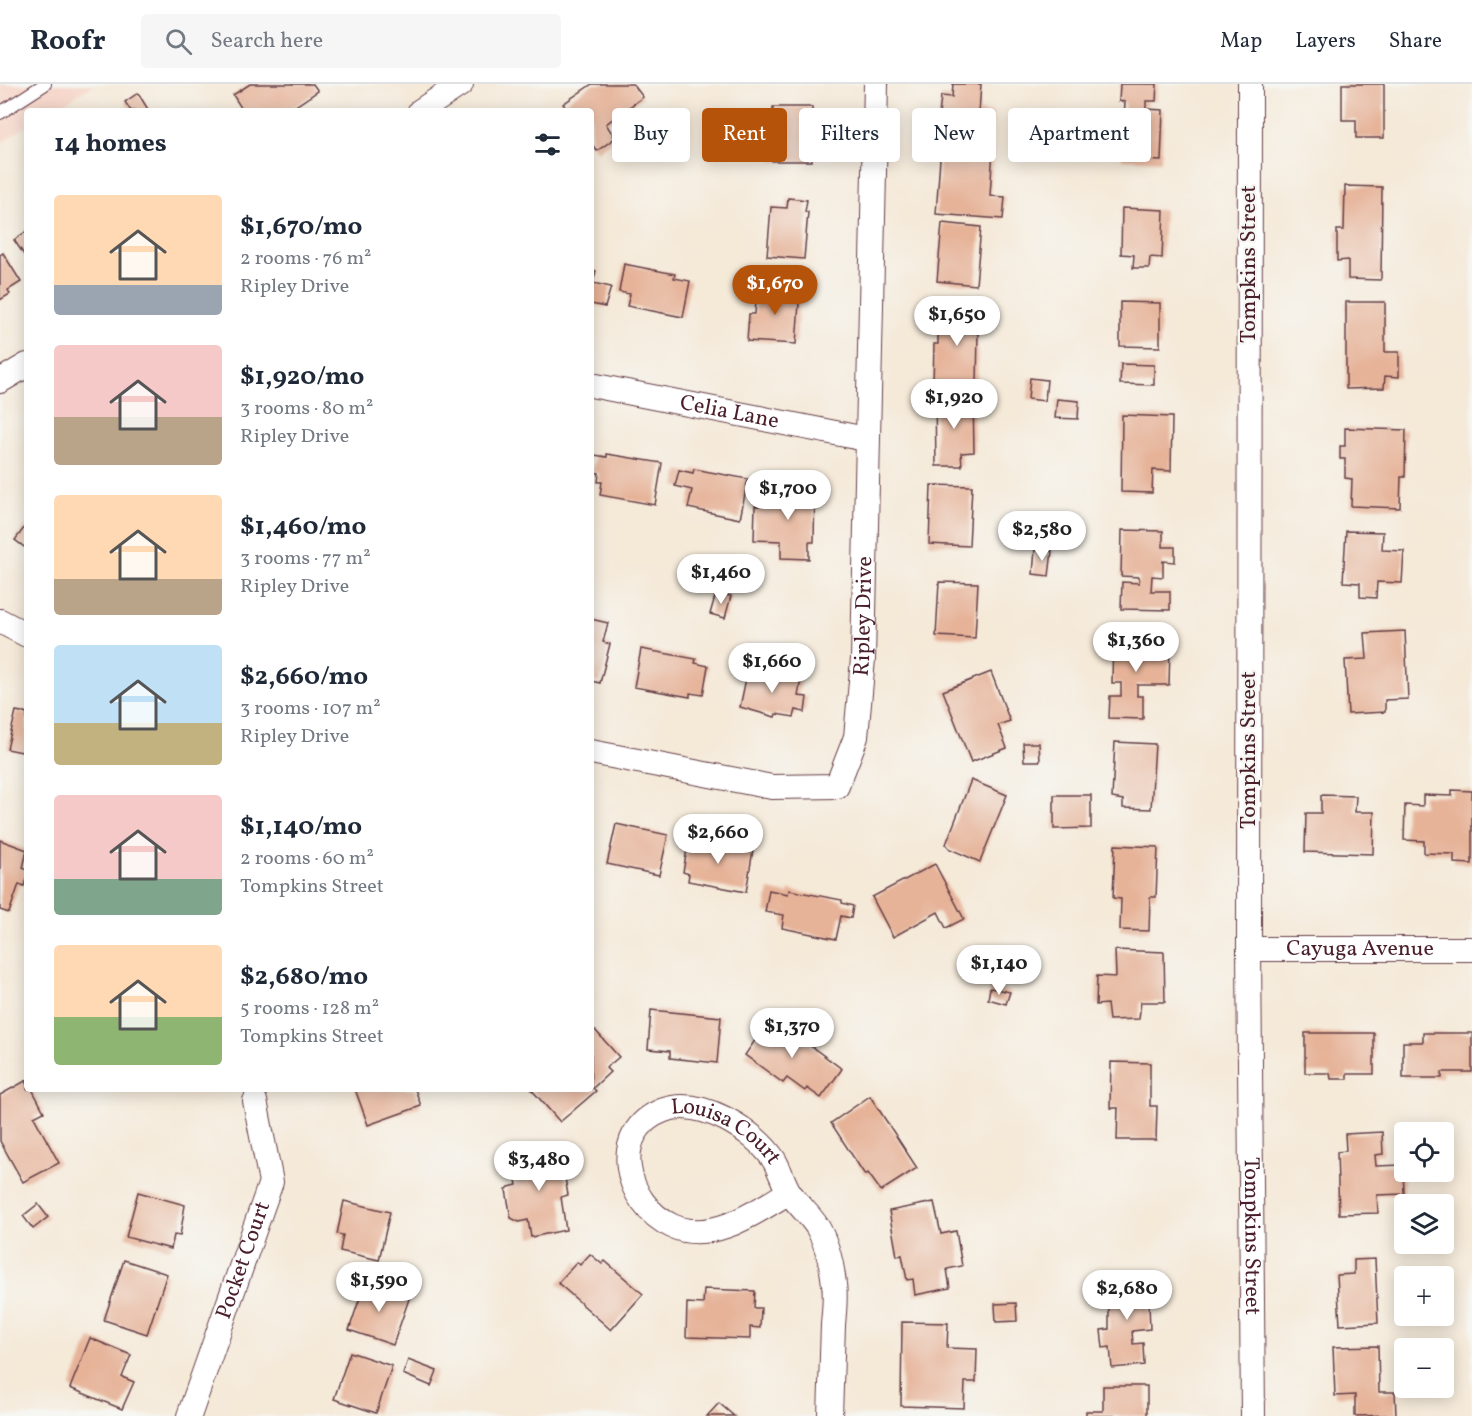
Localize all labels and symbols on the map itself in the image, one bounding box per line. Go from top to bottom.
street label: Tompkins Street [1234,185,1265,343]
pin: $1,670 [726,265,824,316]
pin: $1,650 [908,296,1006,347]
pin: $1,920 [905,379,1003,430]
street label: Celia Lane [677,387,782,437]
pin: $1,700 [739,470,837,521]
pin: $2,580 [993,511,1091,562]
pin: $1,460 [672,554,770,605]
street label: Ripley Drive [846,556,881,678]
pin: $1,360 [1087,622,1185,673]
pin: $1,660 [723,643,821,694]
street label: Tompkins Street [1234,671,1265,829]
pin: $2,660 [669,814,767,865]
street label: Cayuga Avenue [1286,934,1434,965]
pin: $1,140 [950,945,1048,996]
pin: $1,370 [743,1008,841,1059]
street label: Louisa Court [670,1091,789,1171]
pin: $3,480 [490,1141,588,1192]
street label: Tompkins Street [1235,1157,1268,1316]
street label: Pocket Court [209,1197,279,1323]
pin: $1,590 [330,1262,428,1313]
pin: $2,680 [1078,1270,1176,1321]

